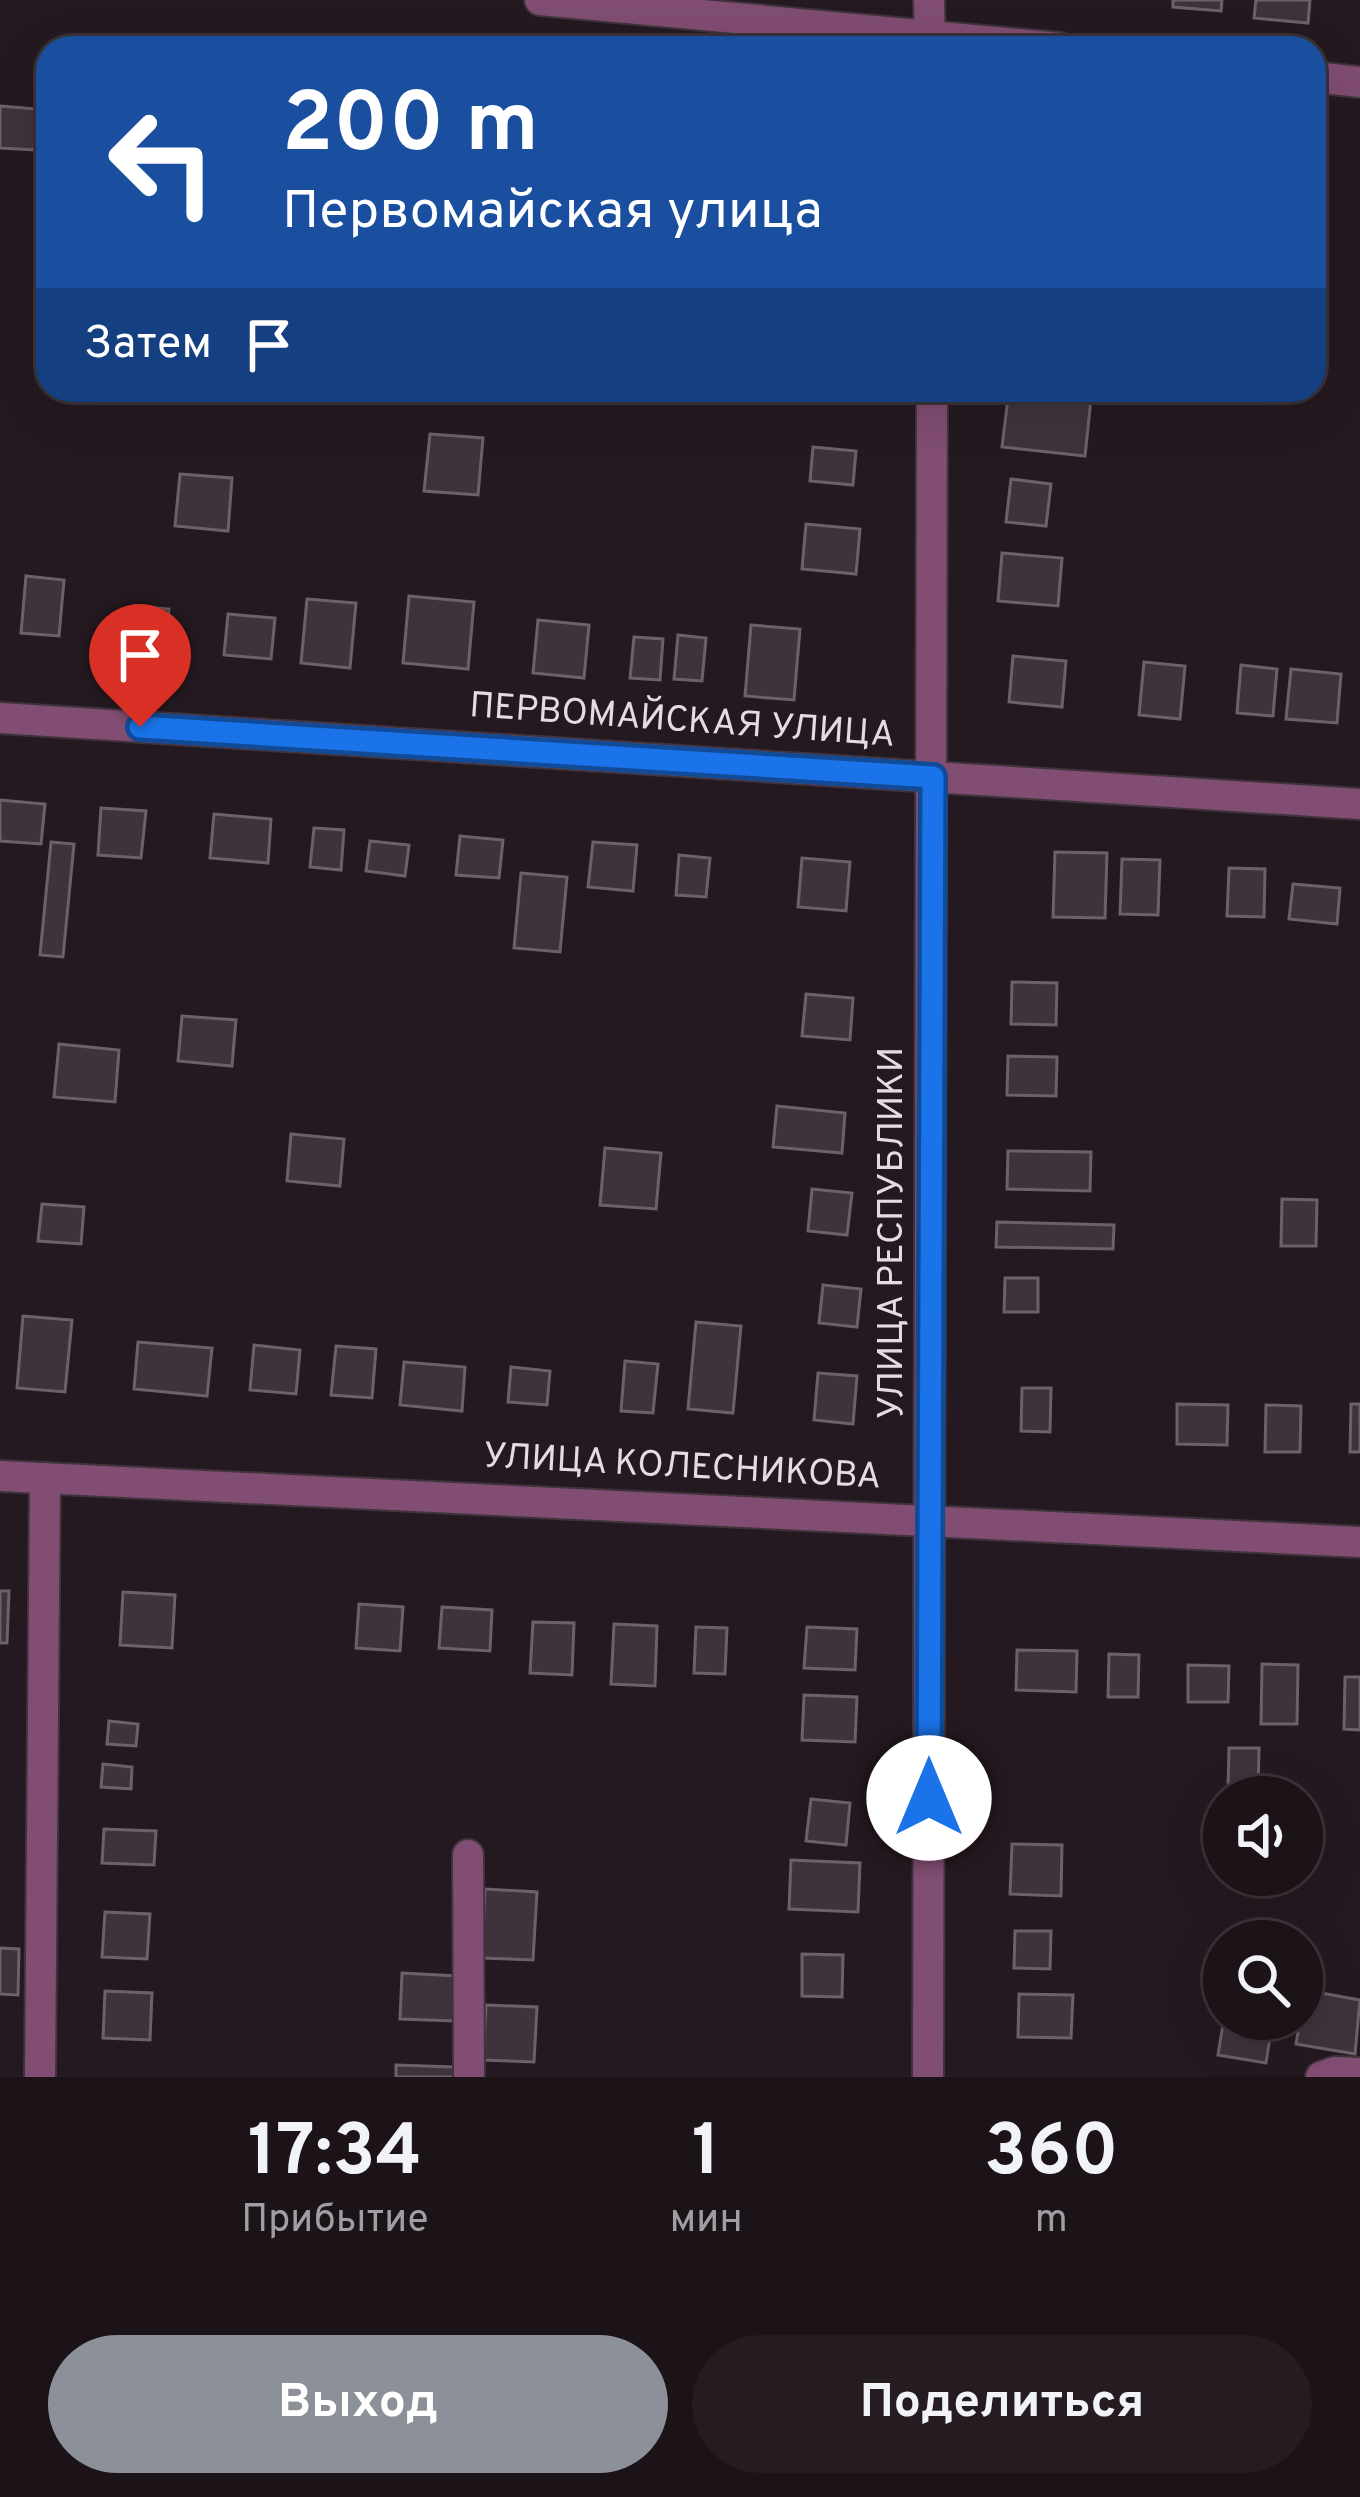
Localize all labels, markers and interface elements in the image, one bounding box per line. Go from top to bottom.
text: 200 m [282,75,539,181]
icon: left [84,84,240,240]
text: Первомайская улица [282,179,823,248]
icon: arrive [236,312,302,378]
text: Затем [84,317,212,374]
pin [89,604,191,727]
icon: arrive [107,622,173,688]
street label: ПЕРВОМАЙСКАЯ УЛИЦА [468,682,896,760]
street label: УЛИЦА РЕСПУБЛИКИ [870,1047,916,1419]
street label: УЛИЦА КОЛЕСНИКОВА [482,1435,882,1501]
position arrow [866,1735,992,1861]
map controls [1203,1776,1323,2040]
button: sound [1203,1776,1323,1896]
button: search [1203,1920,1323,2040]
text: 17:34 [248,2109,422,2201]
text: 1 [692,2109,721,2201]
text: 360 [984,2109,1119,2201]
text: Прибытие [241,2197,428,2246]
text: мин [670,2197,743,2246]
text: m [1035,2197,1068,2246]
button: Выход [48,2335,668,2473]
button: Поделиться [692,2335,1312,2473]

